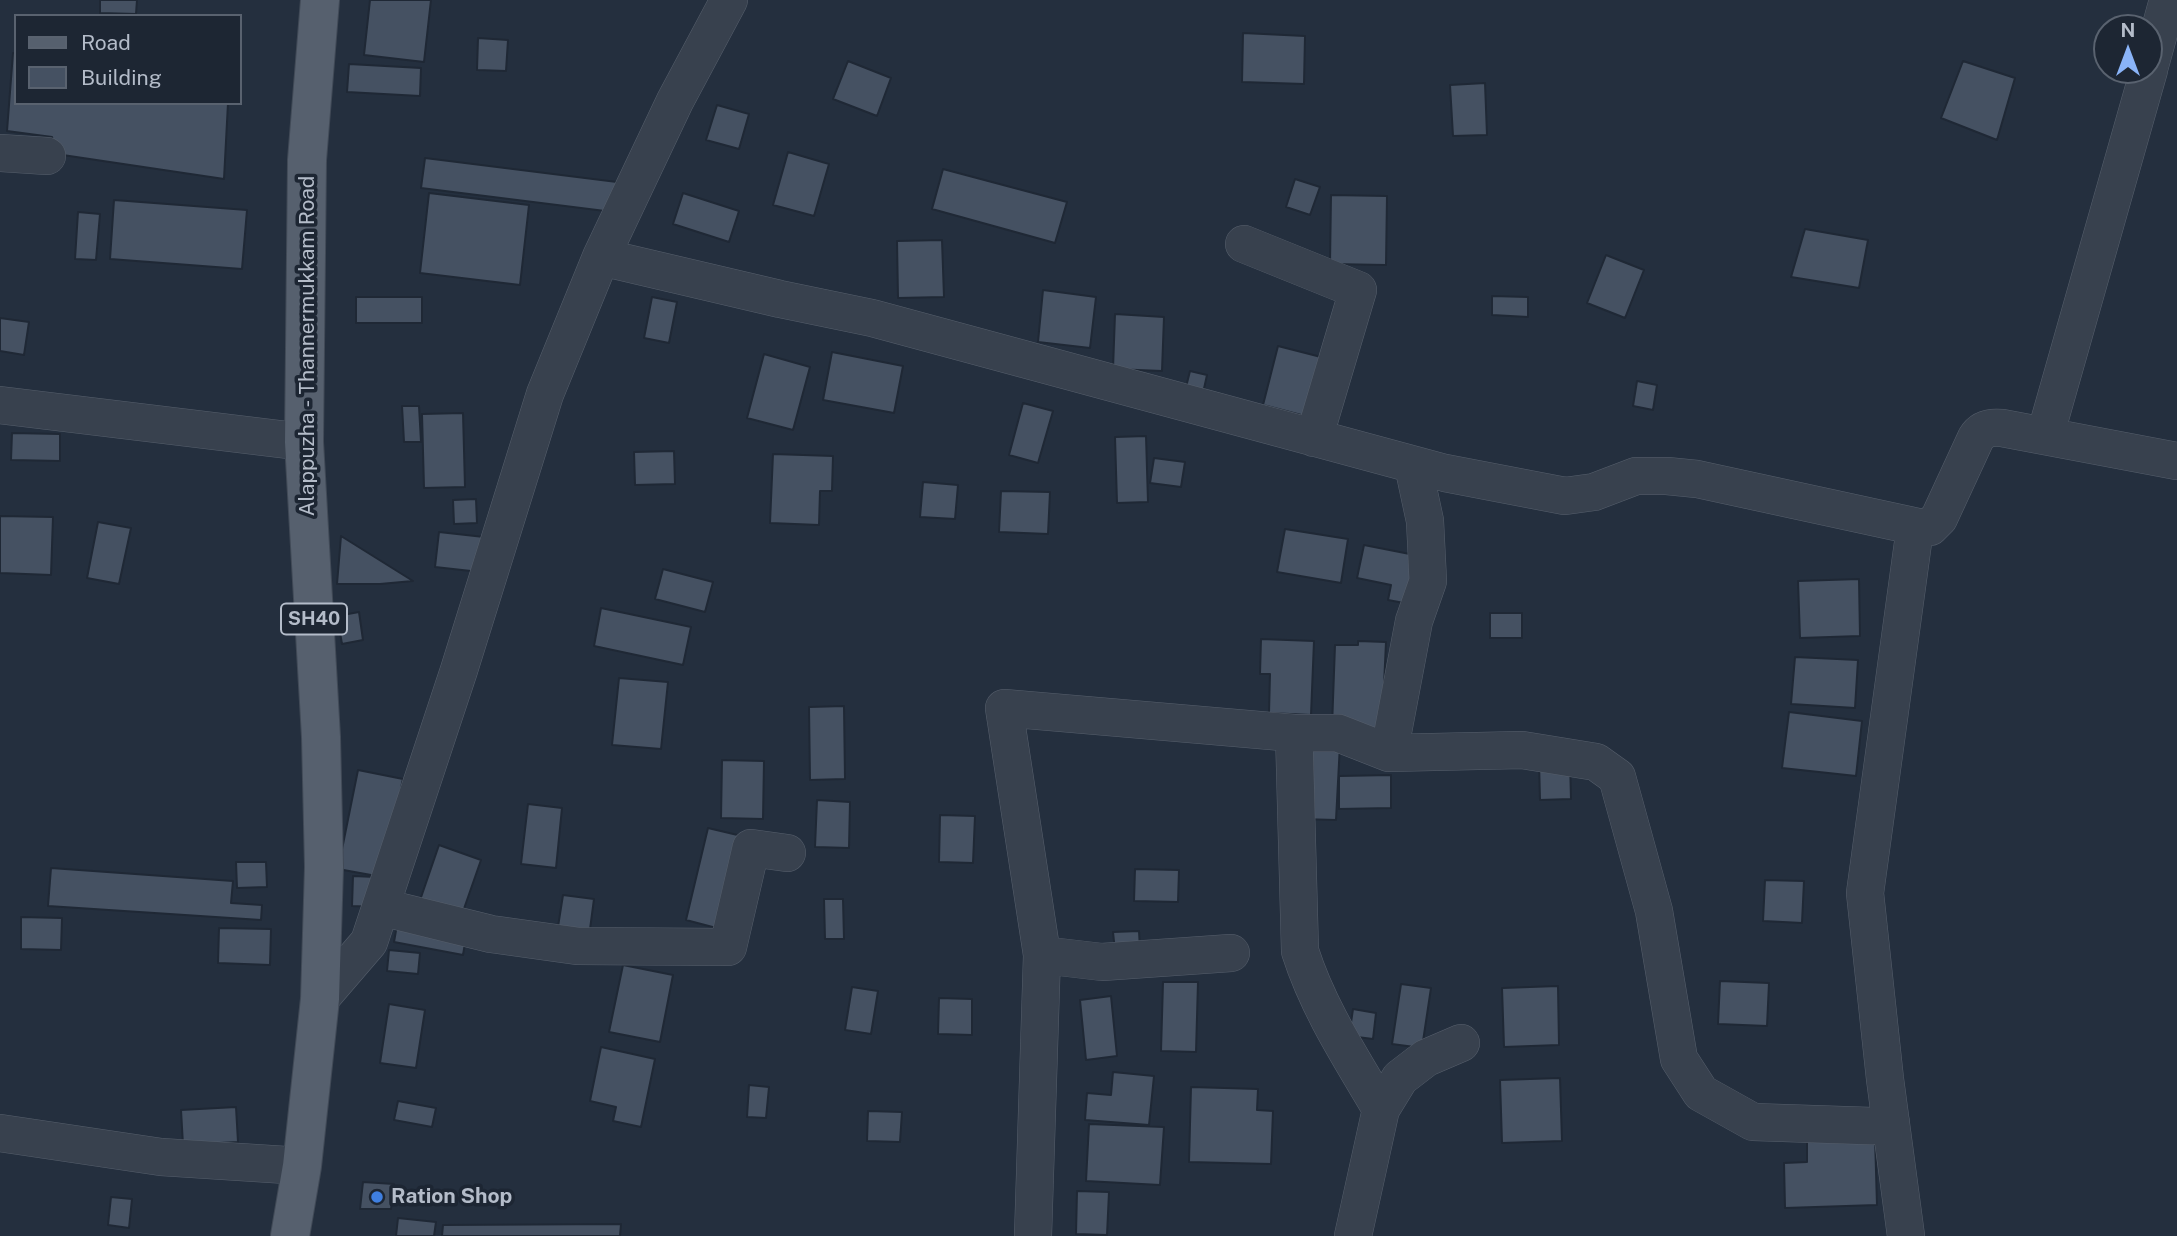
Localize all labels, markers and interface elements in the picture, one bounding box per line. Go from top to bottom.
legend [14,14,242,105]
north arrow [2093,14,2163,84]
text: N [2121,19,2135,41]
text: Road [81,30,131,55]
text: Building [81,65,162,90]
street label: Alappuzha - Thannermukkam Road [295,176,321,516]
road number: SH40 [281,604,347,634]
place label: Ration Shop [391,1184,512,1210]
marker: Ration Shop [369,1189,385,1205]

